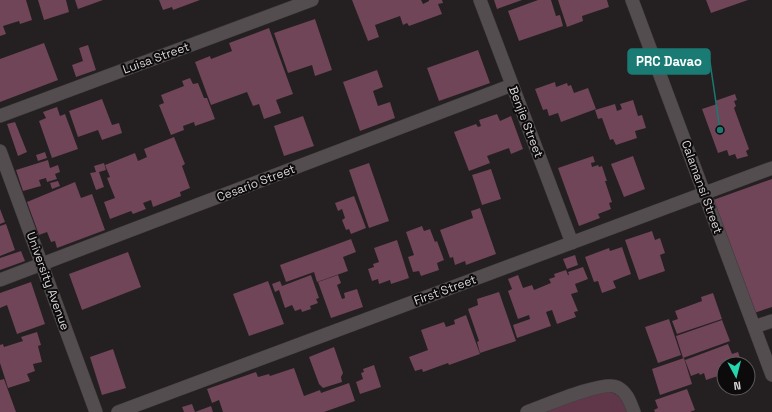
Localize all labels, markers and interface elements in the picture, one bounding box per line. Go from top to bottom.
street label: Luisa Street [121,39,191,77]
callout: PRC Davao [628,49,710,74]
text: PRC Davao [636,53,702,70]
street label: Benjie Street [505,84,547,160]
street label: Calamansi Street [678,138,726,236]
street label: Cesario Street [215,161,297,205]
street label: University Avenue [23,230,73,332]
street label: First Street [412,271,478,309]
north arrow [716,356,756,396]
text: N [733,379,742,393]

